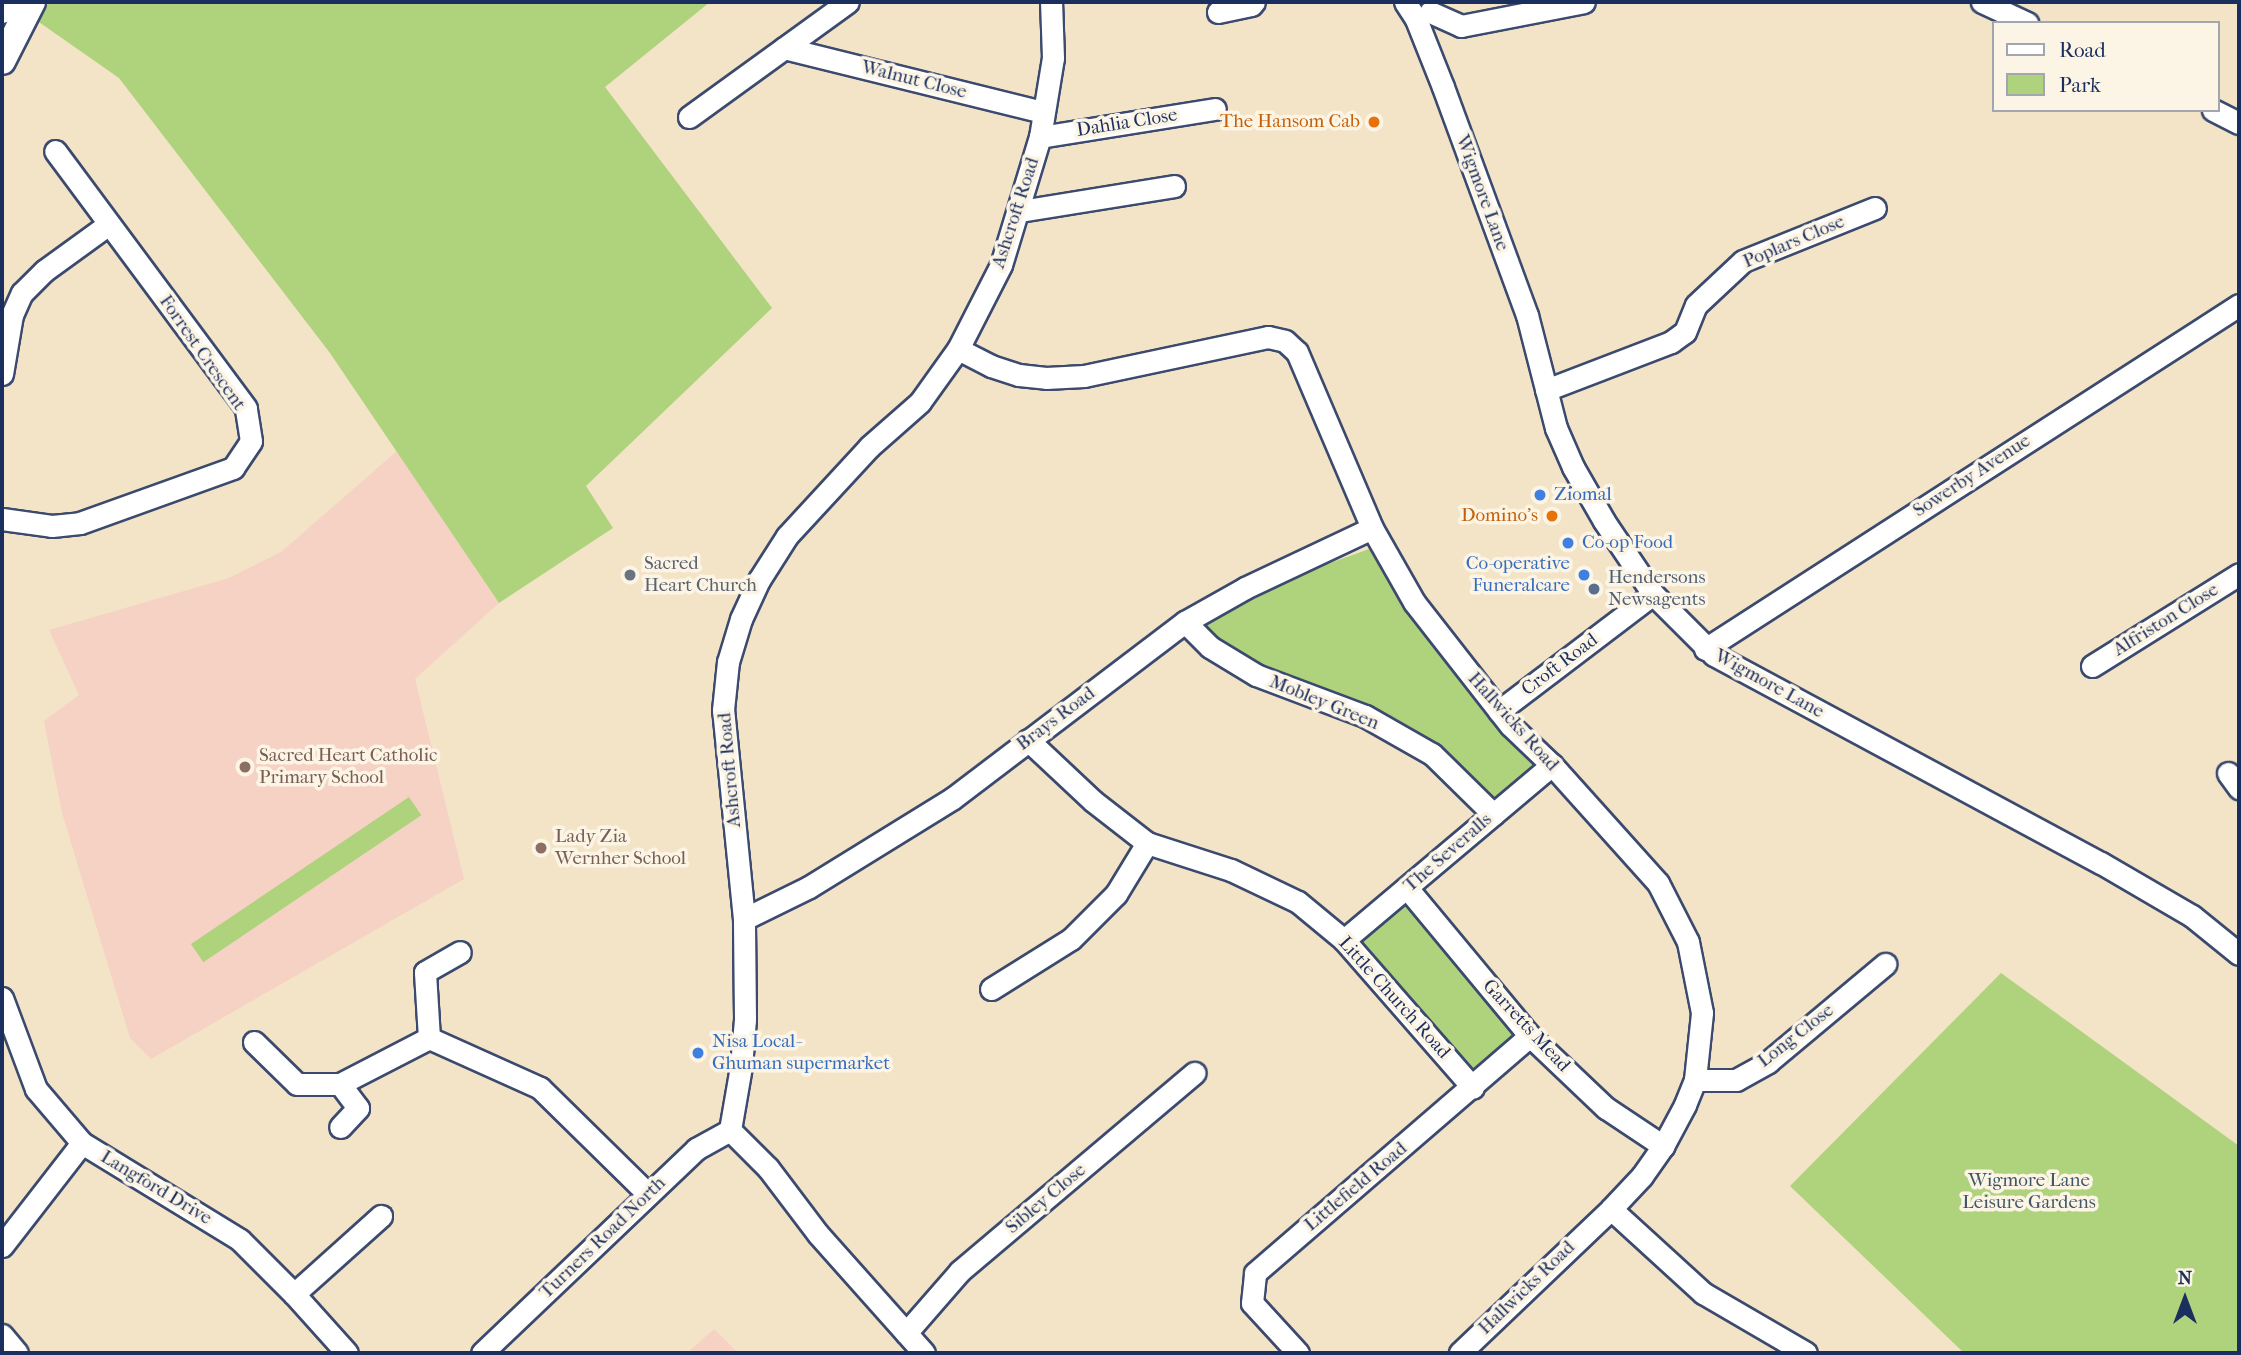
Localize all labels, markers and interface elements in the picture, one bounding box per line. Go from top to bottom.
legend [1993,21,2220,112]
text: Road [2059,38,2106,62]
street label: Walnut Close [859,56,969,104]
text: Park [2059,73,2101,97]
street label: Dahlia Close [1075,104,1179,142]
place label: The Hansom Cab [1220,111,1360,133]
marker: The Hansom Cab [1366,114,1382,130]
street label: Wigmore Lane [1450,132,1514,254]
street label: Ashcroft Road [987,155,1045,271]
street label: Poplars Close [1740,210,1848,274]
street label: Forrest Crescent [154,291,250,415]
street label: Sowerby Avenue [1909,430,2035,522]
place label: Ziomal [1554,484,1612,506]
marker: Ziomal [1532,487,1548,503]
place label: Domino's [1461,505,1538,527]
marker: Domino's [1544,508,1560,524]
place label: Co-op Food [1582,532,1673,554]
marker: Co-op Food [1560,535,1576,551]
place label: Sacred Heart Church [644,553,757,597]
place label: Co-operative Funeralcare [1466,553,1570,597]
marker: Sacred Heart Church [622,567,638,583]
marker: Co-operative Funeralcare [1576,567,1592,583]
place label: Hendersons Newsagents [1608,567,1706,611]
street label: Alfriston Close [2109,579,2223,661]
marker: Hendersons Newsagents [1586,581,1602,597]
street label: Croft Road [1517,629,1603,701]
street label: Wigmore Lane [1710,645,1828,723]
street label: Hallwicks Road [1463,668,1563,776]
street label: Mobley Green [1266,671,1382,735]
street label: Brays Road [1012,682,1100,756]
street label: Ashcroft Road [714,712,746,828]
place label: Sacred Heart Catholic Primary School [259,745,437,789]
marker: Sacred Heart Catholic Primary School [237,759,253,775]
street label: The Severalls [1399,809,1497,897]
place label: Lady Zia Wernher School [555,826,686,870]
marker: Lady Zia Wernher School [533,840,549,856]
street label: Little Church Road [1333,932,1455,1064]
street label: Garretts Mead [1477,975,1575,1077]
street label: Long Close [1753,999,1839,1073]
place label: Nisa Local- Ghuman supermarket [712,1031,890,1075]
marker: Nisa Local- Ghuman supermarket [690,1045,706,1061]
street label: Littlefield Road [1300,1138,1412,1236]
street label: Langford Drive [96,1146,216,1230]
street label: Sibley Close [1001,1159,1091,1239]
park label: Wigmore Lane Leisure Gardens [1962,1170,2096,1214]
street label: Turners Road North [535,1172,671,1304]
street label: Hallwicks Road [1474,1236,1580,1340]
north arrow [2150,1264,2220,1334]
text: N [2178,1267,2192,1289]

